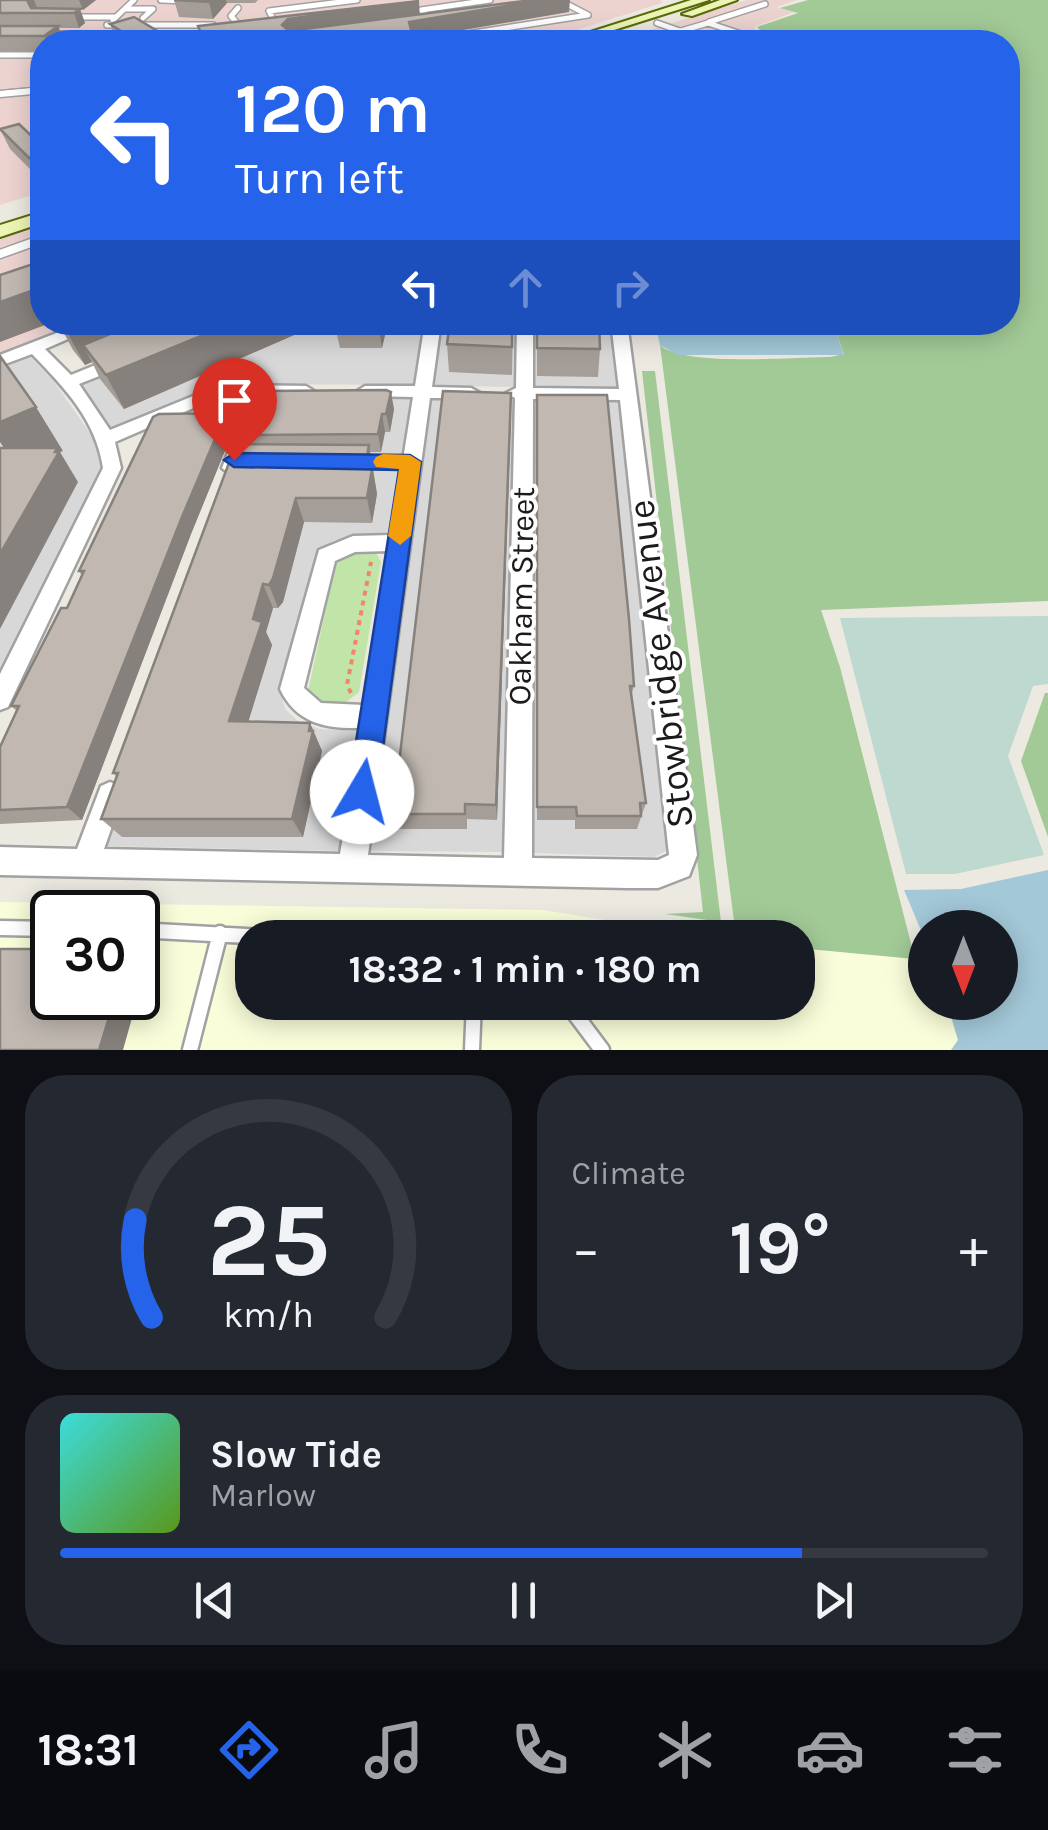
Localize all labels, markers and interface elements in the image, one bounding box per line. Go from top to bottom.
text: 120 m [235,68,431,150]
icon: left [70,70,200,200]
text: Turn left [235,152,404,204]
icon: left [393,260,448,315]
icon: ahead [498,260,553,315]
icon: right [603,260,658,315]
pin [192,358,277,461]
icon: arrive [207,373,262,428]
street label: Oakham Street [501,486,542,706]
street label: Stowbridge Avenue [618,497,703,831]
position arrow [310,740,414,844]
speed limit sign: 30 [30,890,160,1020]
north arrow [908,910,1018,1020]
map controls [908,910,1018,1020]
text: 18:32 · 1 min · 180 m [349,947,701,992]
text: Climate [572,1155,686,1192]
text: 25 [207,1180,330,1301]
text: 19° [729,1204,831,1292]
text: − [572,1217,600,1281]
text: + [959,1217,988,1281]
text: km/h [223,1294,314,1336]
text: Slow Tide [210,1432,382,1477]
text: Marlow [210,1477,316,1514]
icon: previous [187,1573,242,1628]
icon: pause [496,1573,551,1628]
icon: next [806,1573,861,1628]
icon: directions [214,1715,284,1785]
icon: music [359,1715,429,1785]
icon: phone [505,1715,575,1785]
icon: climate [650,1715,720,1785]
icon: car [795,1715,865,1785]
icon: filters [940,1715,1010,1785]
text: 18:31 [38,1724,139,1776]

